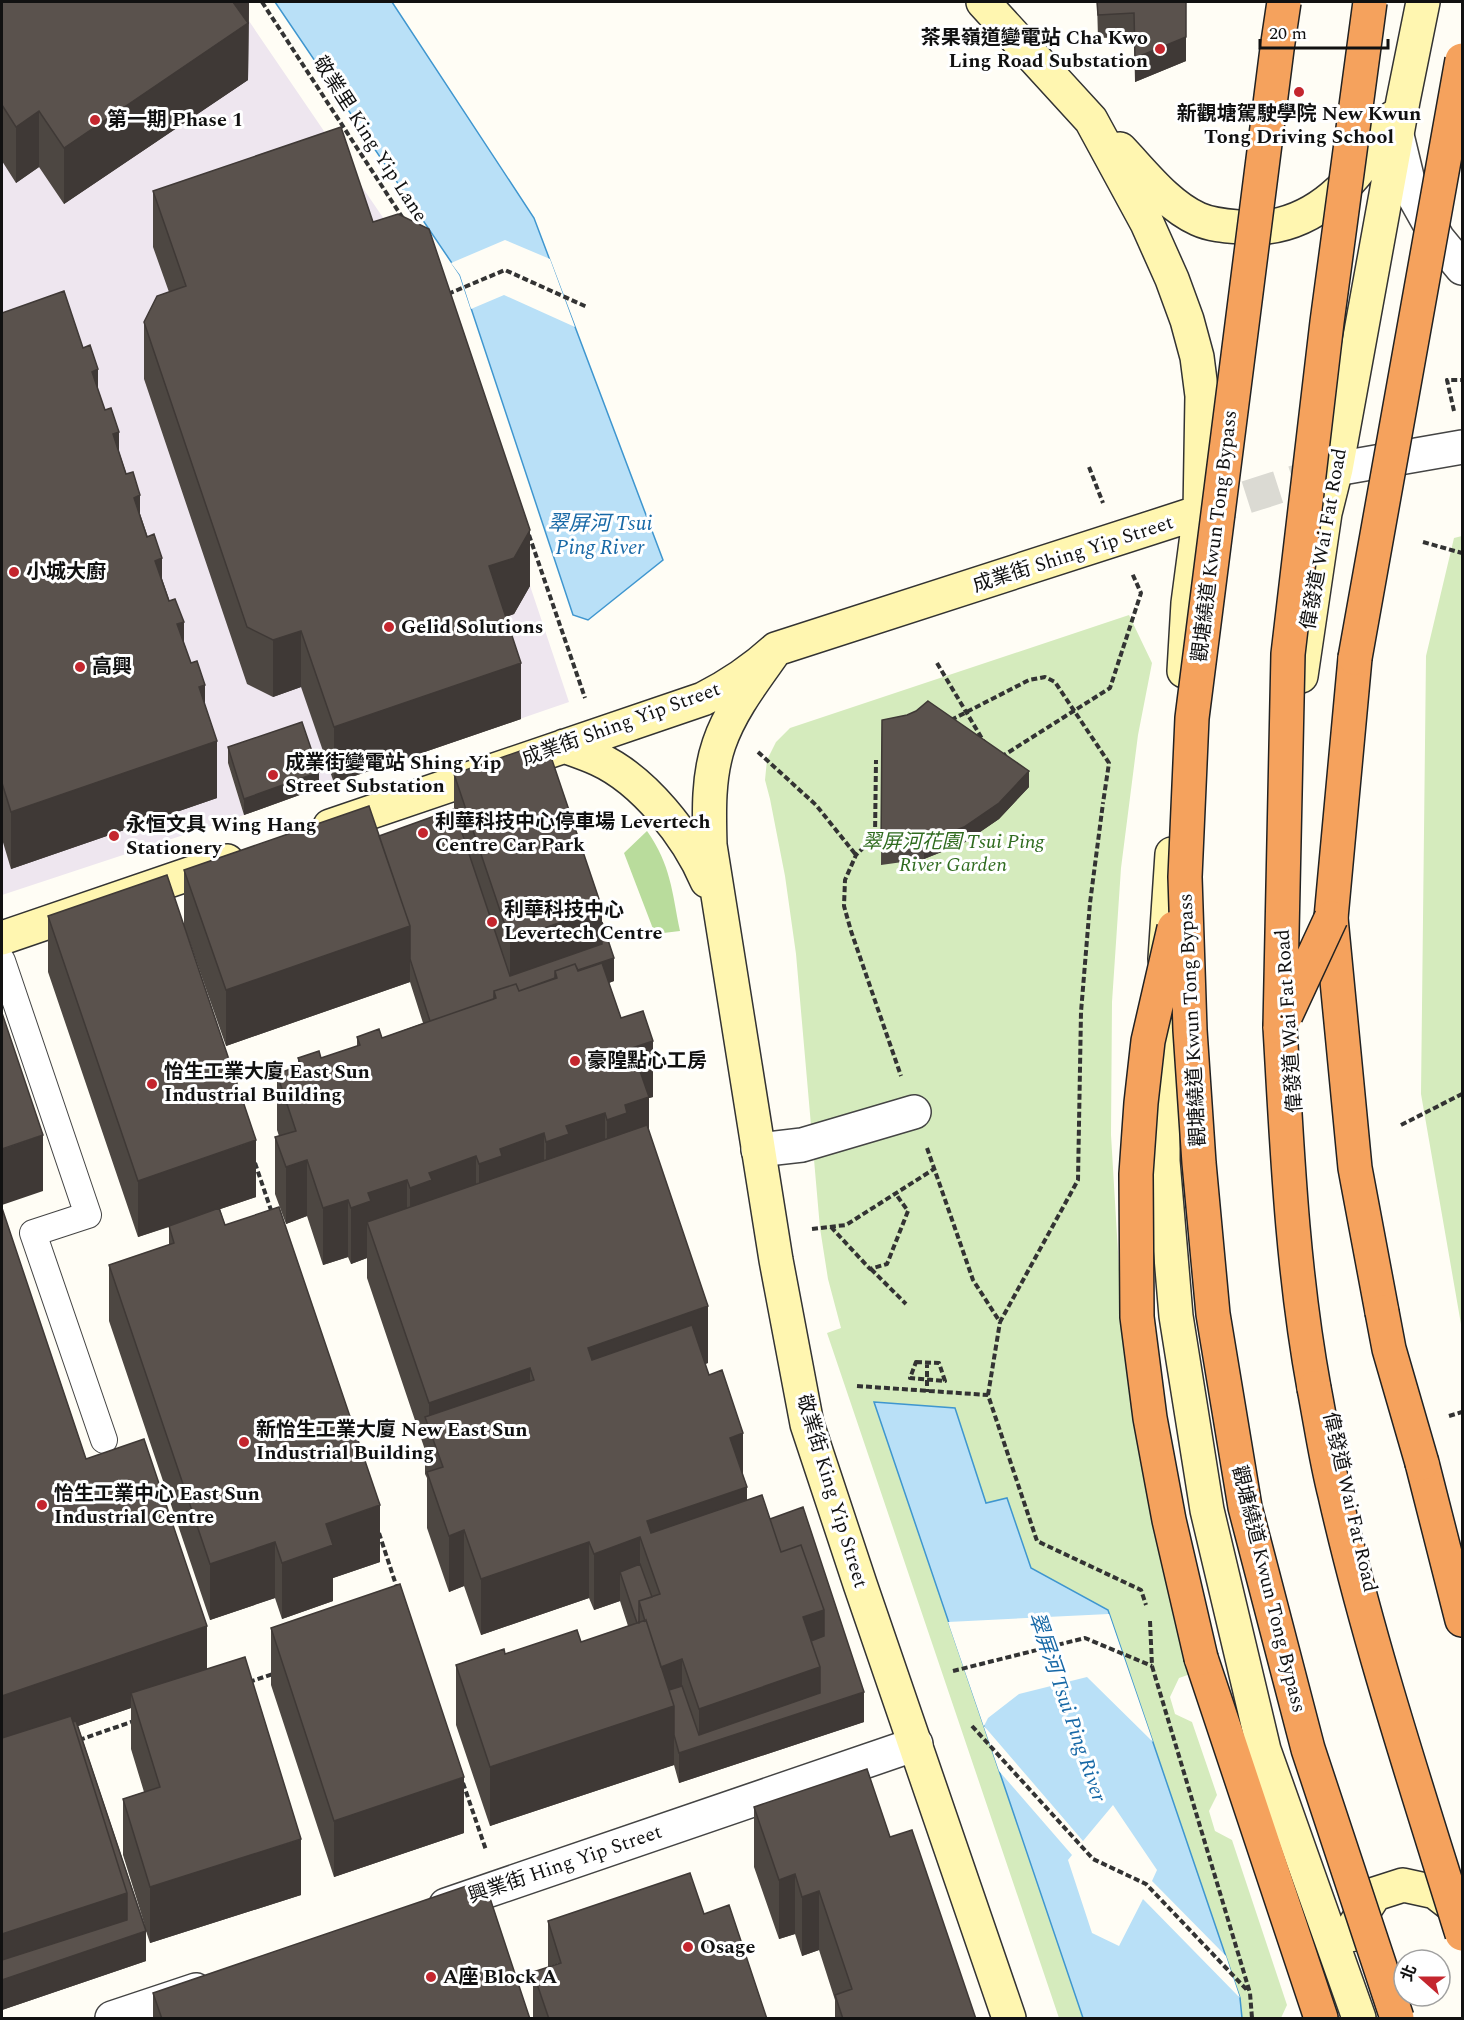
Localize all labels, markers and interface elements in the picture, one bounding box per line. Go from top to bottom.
scale bar [1260,12,1388,50]
text: 20 m [1269,20,1307,47]
place label: 茶果嶺道變電站 Cha Kwo Ling Road Substation [921,23,1148,76]
marker: 茶果嶺道變電站 Cha Kwo Ling Road Substation [1153,42,1167,56]
street label: 敬業里 King Yip Lane [305,50,435,228]
marker: 新觀塘駕駛學院 New Kwun Tong Driving School [1292,85,1306,99]
place label: 新觀塘駕駛學院 New Kwun Tong Driving School [1177,99,1421,152]
place label: 第一期 Phase 1 [107,105,243,135]
marker: 第一期 Phase 1 [88,113,102,127]
street label: 觀塘繞道 Kwun Tong Bypass [1185,408,1245,664]
street label: 偉發道 Wai Fat Road [1293,446,1355,632]
street label: 成業街 Shing Yip Street [969,507,1177,601]
water label: 翠屏河 Tsui Ping River [547,508,653,564]
place label: 小城大廚 [26,557,106,587]
marker: 小城大廚 [7,565,21,579]
place label: Gelid Solutions [401,612,544,642]
marker: Gelid Solutions [382,620,396,634]
place label: 高興 [92,652,132,682]
marker: 高興 [73,660,87,674]
street label: 成業街 Shing Yip Street [518,674,724,774]
place label: 成業街變電站 Shing Yip Street Substation [285,748,502,801]
marker: 成業街變電站 Shing Yip Street Substation [266,768,280,782]
place label: 利華科技中心停車場 Levertech Centre Car Park [435,807,711,860]
place label: 永恒文具 Wing Hang Stationery [126,810,317,863]
marker: 利華科技中心停車場 Levertech Centre Car Park [416,826,430,840]
park label: 翠屏河花園 Tsui Ping River Garden [862,827,1045,880]
marker: 永恒文具 Wing Hang Stationery [107,829,121,843]
street label: 觀塘繞道 Kwun Tong Bypass [1170,893,1214,1147]
place label: 利華科技中心 Levertech Centre [504,895,662,948]
marker: 利華科技中心 Levertech Centre [485,915,499,929]
street label: 偉發道 Wai Fat Road [1268,928,1310,1114]
place label: 豪隍點心工房 [587,1046,707,1076]
marker: 豪隍點心工房 [568,1054,582,1068]
place label: 怡生工業大廈 East Sun Industrial Building [164,1057,370,1110]
marker: 怡生工業大廈 East Sun Industrial Building [145,1077,159,1091]
street label: 敬業街 King Yip Street [788,1390,876,1592]
street label: 偉發道 Wai Fat Road [1315,1409,1385,1595]
place label: 新怡生工業大廈 New East Sun Industrial Building [256,1415,528,1468]
marker: 新怡生工業大廈 New East Sun Industrial Building [237,1435,251,1449]
street label: 觀塘繞道 Kwun Tong Bypass [1224,1462,1314,1716]
place label: 怡生工業中心 East Sun Industrial Centre [54,1479,260,1532]
marker: 怡生工業中心 East Sun Industrial Centre [35,1498,49,1512]
water label: 翠屏河 Tsui Ping River [1019,1608,1115,1807]
street label: 興業街 Hing Yip Street [464,1817,666,1911]
place label: Osage [700,1932,756,1962]
marker: Osage [681,1940,695,1954]
north arrow [1392,1948,1452,2008]
text: 北 [1395,1961,1423,1985]
place label: A座 Block A [443,1962,558,1992]
marker: A座 Block A [424,1970,438,1984]

